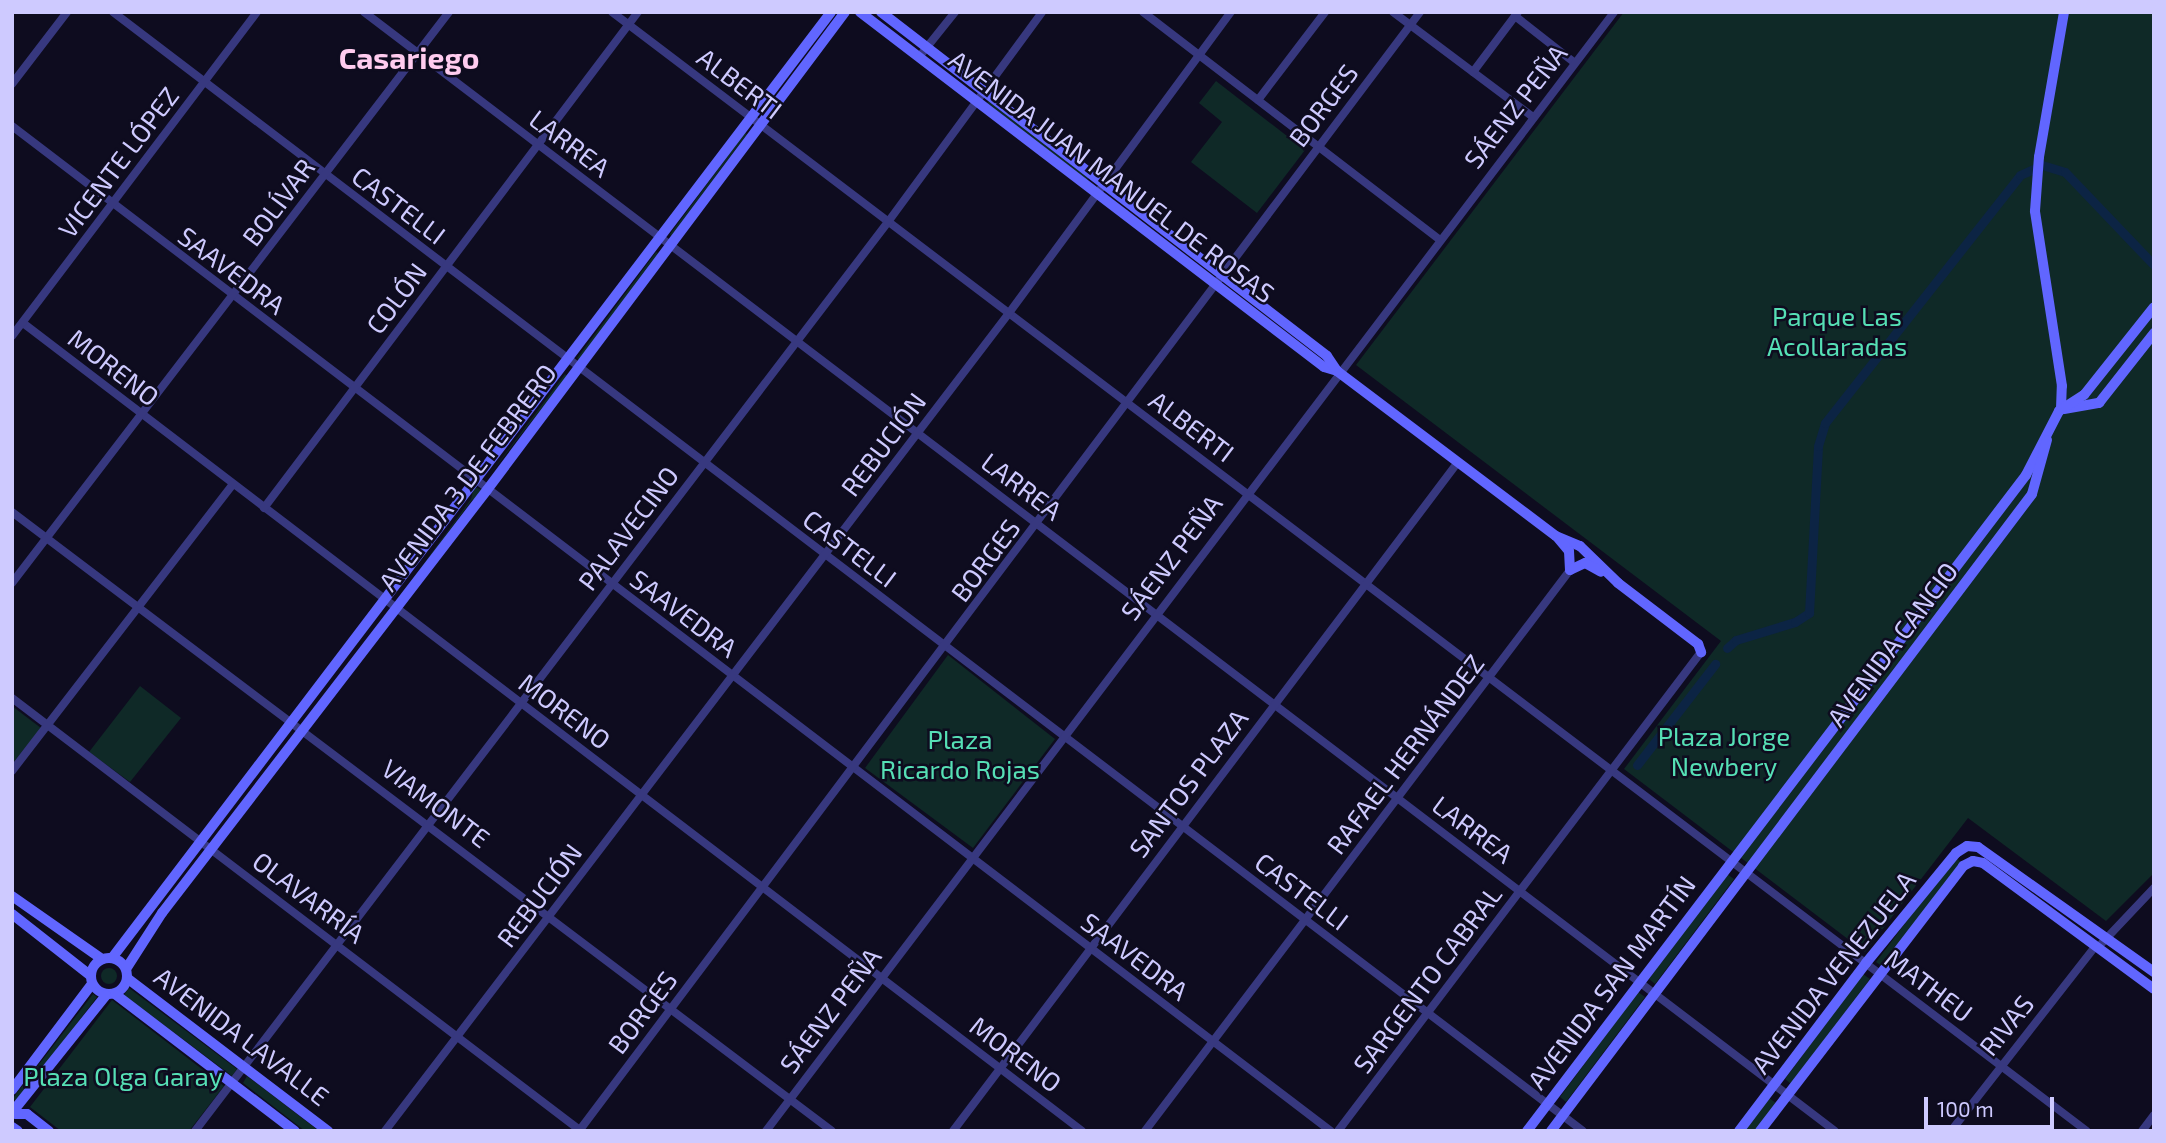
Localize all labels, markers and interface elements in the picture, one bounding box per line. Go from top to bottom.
street label: SÁENZ PEÑA [1457,38,1573,174]
district label: Casariego [339,39,479,75]
street label: ALBERTI [692,41,788,125]
street label: AVENIDA JUAN MANUEL DE ROSAS [942,43,1282,309]
street label: BORGES [1282,58,1364,152]
street label: VICENTE LÓPEZ [51,80,185,244]
street label: LARREA [524,103,616,183]
street label: BOLÍVAR [235,152,321,252]
street label: CASTELLI [346,160,452,250]
street label: SAAVEDRA [172,220,292,320]
street label: COLÓN [359,256,433,340]
park label: Parque Las Acollaradas [1767,300,1907,362]
street label: MORENO [62,322,166,412]
street label: AVENIDA 3 DE FEBRERO [371,357,563,597]
street label: ALBERTI [1144,384,1240,468]
street label: REBUCIÓN [834,386,932,502]
street label: LARREA [976,446,1068,526]
street label: PALAVECINO [571,460,685,596]
street label: SÁENZ PEÑA [1114,488,1228,626]
street label: CASTELLI [797,503,903,593]
street label: BORGES [944,513,1026,607]
street label: AVENIDA CANCIO [1820,555,1964,733]
street label: SAAVEDRA [624,563,744,663]
street label: RAFAEL HERNÁNDEZ [1320,648,1490,860]
street label: MORENO [513,666,617,756]
street label: SANTOS PLAZA [1122,703,1254,863]
park label: Plaza Jorge Newbery [1658,720,1790,782]
park label: Plaza Ricardo Rojas [880,723,1040,784]
street label: VIAMONTE [376,752,496,854]
street label: LARREA [1427,789,1519,869]
street label: REBUCIÓN [490,837,588,953]
street label: OLAVARRÍA [247,845,371,949]
street label: CASTELLI [1249,846,1355,936]
street label: AVENIDA VENEZUELA [1744,864,1922,1080]
street label: AVENIDA SAN MARTÍN [1520,869,1702,1095]
street label: SARGENTO CABRAL [1346,879,1508,1079]
street label: SAAVEDRA [1075,906,1195,1006]
street label: SÁENZ PEÑA [773,941,887,1079]
street label: MATHEU [1879,942,1979,1028]
street label: AVENIDA LAVALLE [148,960,336,1112]
street label: BORGES [601,965,683,1059]
street label: RIVAS [1972,989,2040,1061]
street label: MORENO [964,1009,1068,1099]
park label: Plaza Olga Garay [23,1060,223,1092]
scale bar [1928,1084,2058,1128]
text: 100 m [1937,1096,1994,1121]

